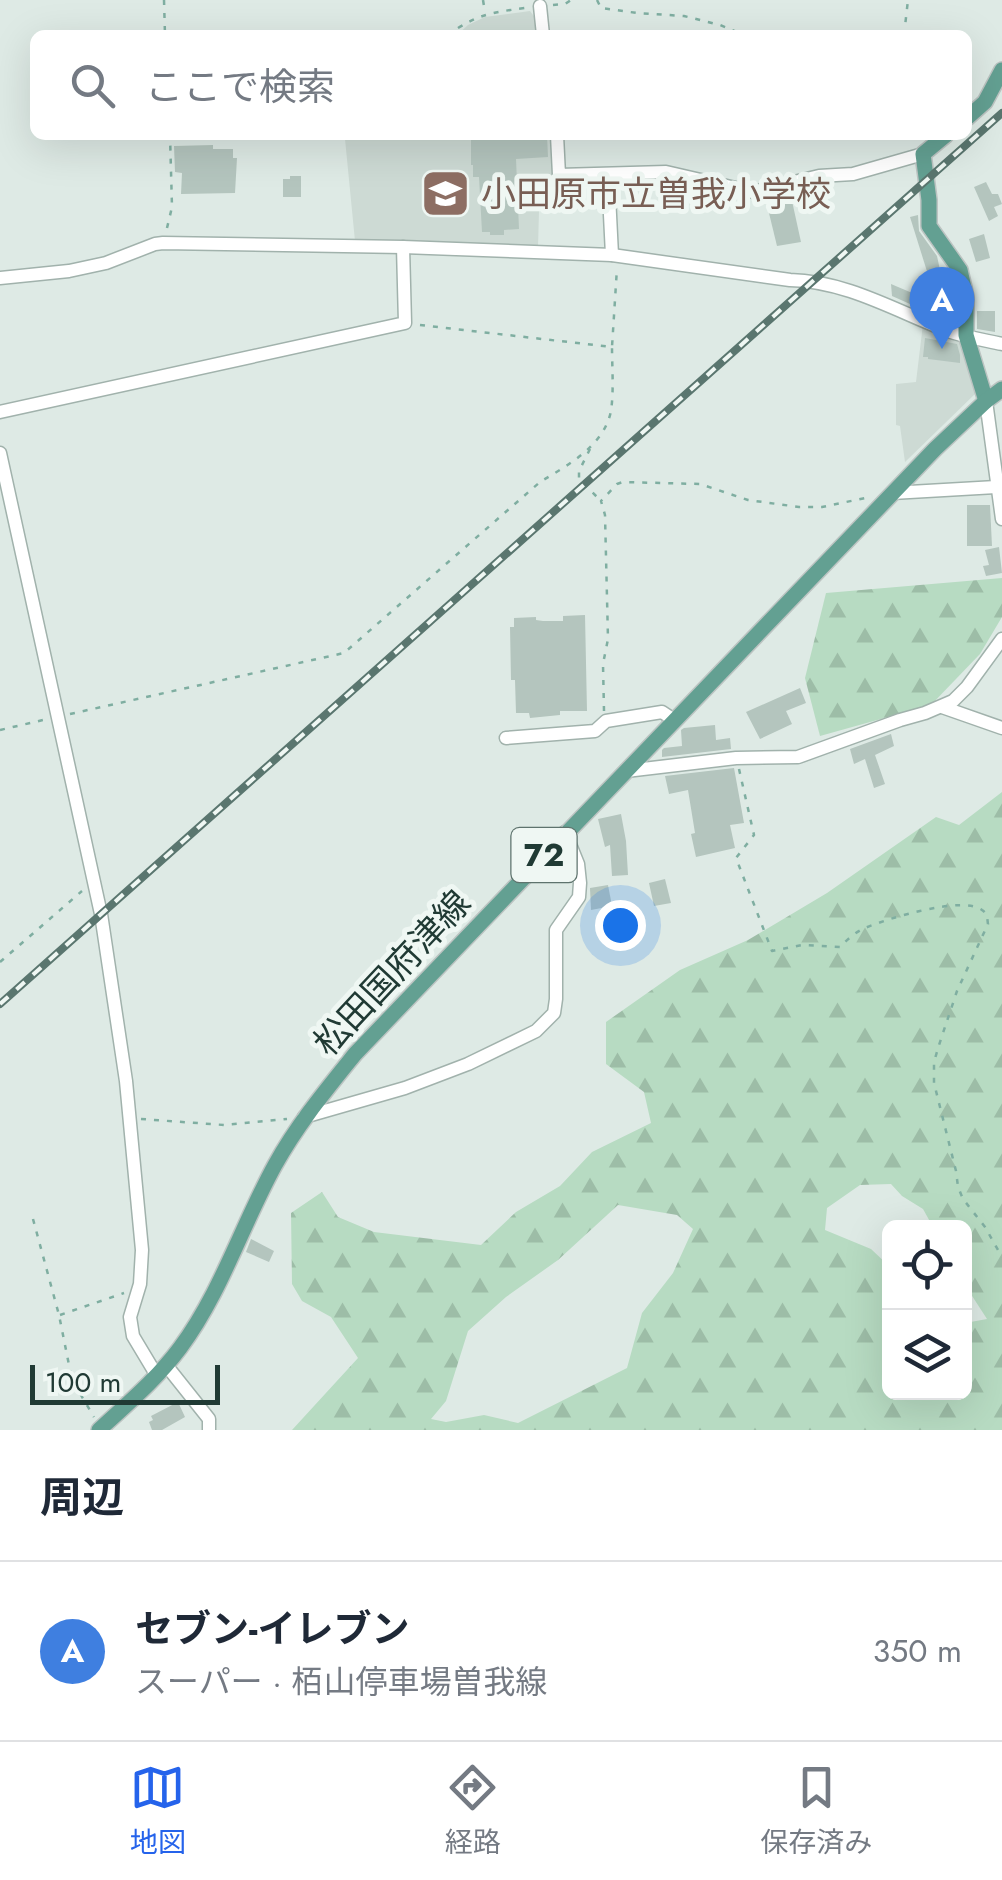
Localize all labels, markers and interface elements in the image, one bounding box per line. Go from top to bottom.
search box [30,30,972,140]
icon: search [65,58,120,113]
text: ここで検索 [145,59,335,114]
school or university icon: 小田原市立曽我小学校 [420,168,472,220]
place label: 小田原市立曽我小学校 [481,169,831,219]
pin: A [910,266,974,349]
road number: 72 [512,828,576,882]
street label: 松田国府津線 [302,879,482,1067]
your location [595,900,646,951]
map controls [882,1220,972,1400]
button: locate [882,1220,972,1310]
button: layers [882,1310,972,1400]
scale bar [30,1360,220,1404]
text: 100 m [45,1362,121,1403]
text: 周辺 [40,1467,124,1528]
text: セブン-イレブン [135,1601,409,1656]
text: A [61,1628,84,1674]
text: 350 m [873,1628,962,1674]
text: スーパー · 栢山停車場曽我線 [135,1659,547,1705]
tab: 地図 [130,1760,186,1863]
tab: 経路 [445,1760,501,1863]
tab: 保存済み [760,1760,872,1863]

